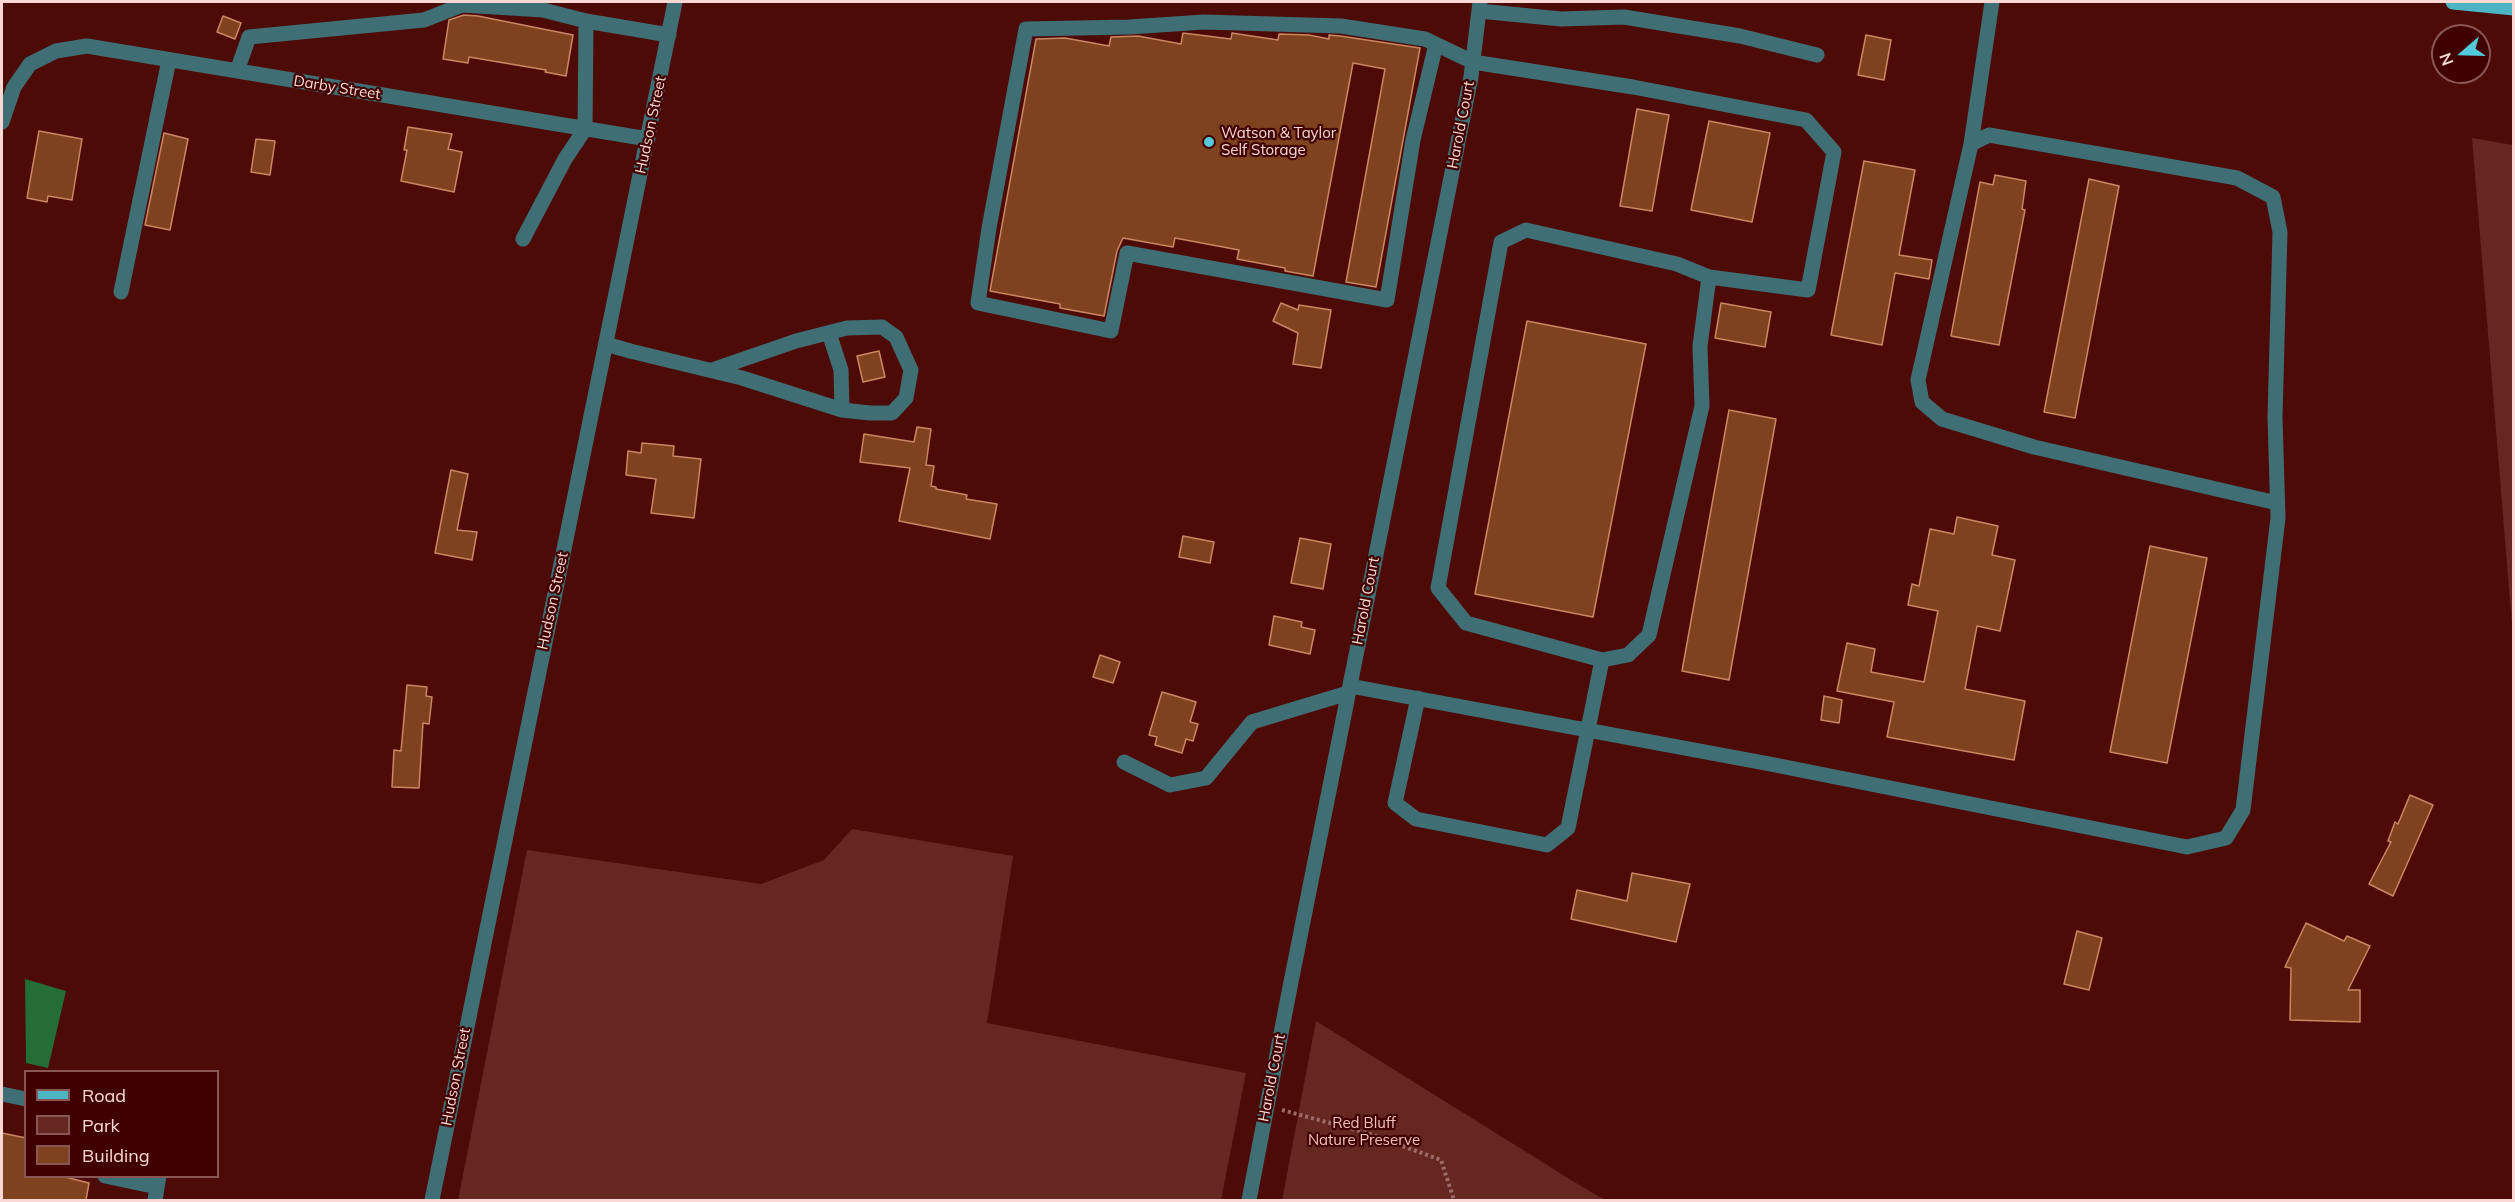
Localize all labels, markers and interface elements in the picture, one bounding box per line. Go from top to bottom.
north arrow [2431,24,2491,84]
text: N [2434,50,2457,69]
street label: Darby Street [292,72,382,104]
street label: Hudson Street [632,75,670,175]
street label: Harold Court [1444,80,1478,170]
place label: Watson & Taylor Self Storage [1221,124,1336,159]
marker: Watson & Taylor Self Storage [1202,135,1216,149]
street label: Hudson Street [534,551,572,651]
street label: Harold Court [1349,556,1383,646]
street label: Hudson Street [438,1027,474,1127]
street label: Harold Court [1255,1033,1289,1123]
legend [24,1070,219,1178]
text: Road [82,1084,126,1107]
text: Park [82,1114,120,1137]
park label: Red Bluff Nature Preserve [1308,1114,1420,1149]
text: Building [82,1144,150,1167]

